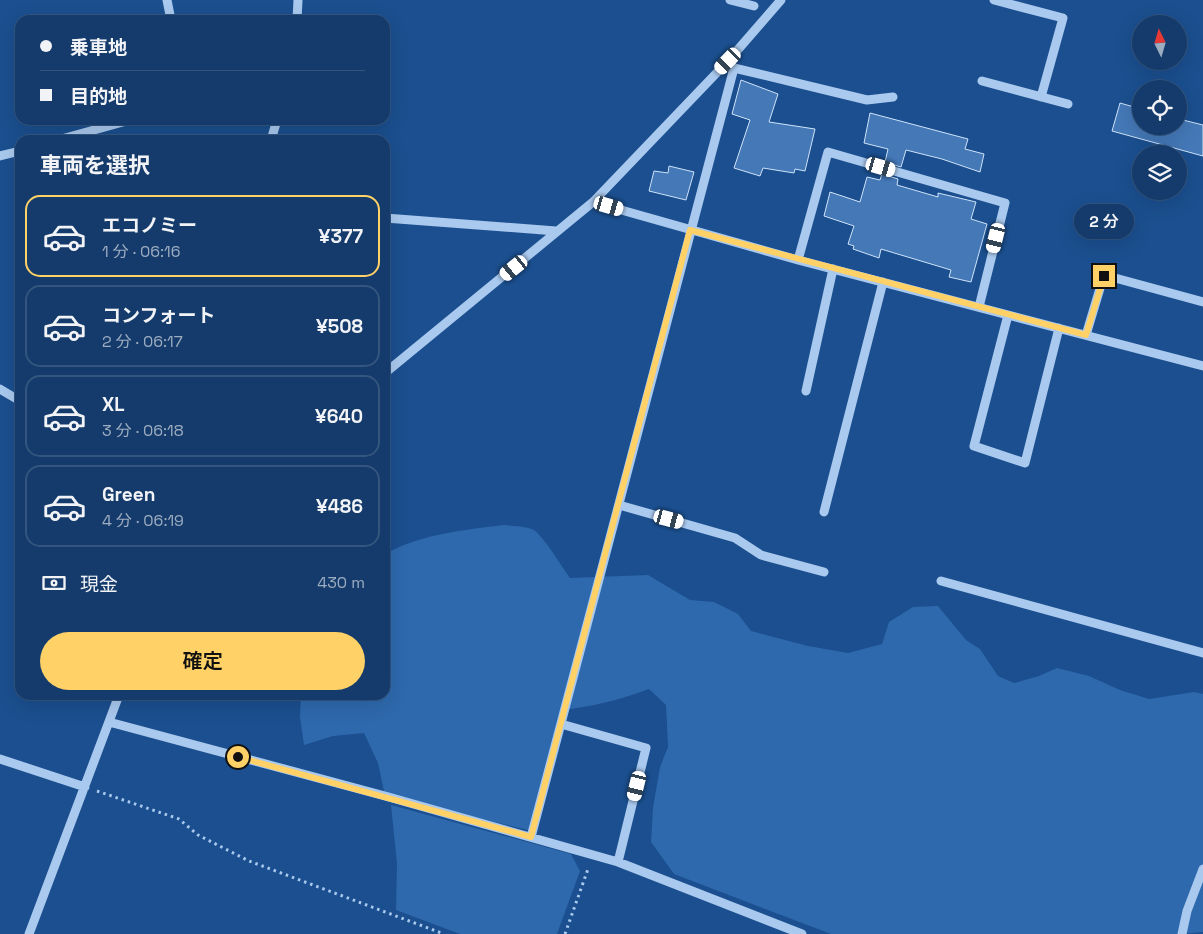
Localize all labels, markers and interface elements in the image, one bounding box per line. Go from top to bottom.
north arrow [1132,15,1188,70]
map controls [1132,15,1187,200]
text: 乗車地 [70,35,127,60]
car [712,45,743,77]
button: locate [1132,80,1187,135]
text: 目的地 [70,84,127,109]
button: layers [1132,145,1187,200]
text: 車両を選択 [40,151,150,179]
car [864,156,897,178]
car [592,195,625,217]
callout: 2 分 [1074,204,1134,238]
text: 2 分 [1089,211,1119,232]
text: エコノミー [102,213,197,238]
icon: car [42,214,87,259]
car [985,222,1006,254]
text: ¥377 [319,224,363,249]
text: 1 分 · 06:16 [102,241,181,262]
car [497,253,530,283]
route end [1093,265,1115,287]
text: コンフォート [102,303,215,328]
icon: car [42,304,87,349]
text: ¥508 [316,314,363,339]
text: 2 分 · 06:17 [102,331,183,352]
text: XL [102,392,125,417]
icon: car [42,394,87,439]
text: ¥640 [315,404,363,429]
text: 3 分 · 06:18 [102,420,184,441]
text: Green [102,482,155,507]
icon: car [42,484,87,529]
text: ¥486 [316,494,363,519]
car [652,508,685,530]
text: 4 分 · 06:19 [102,510,184,531]
icon: cash [40,569,68,597]
text: 現金 [80,572,118,597]
text: 430 m [317,572,365,593]
button: 確定 [40,632,365,690]
route start [227,746,249,768]
car [626,770,647,802]

